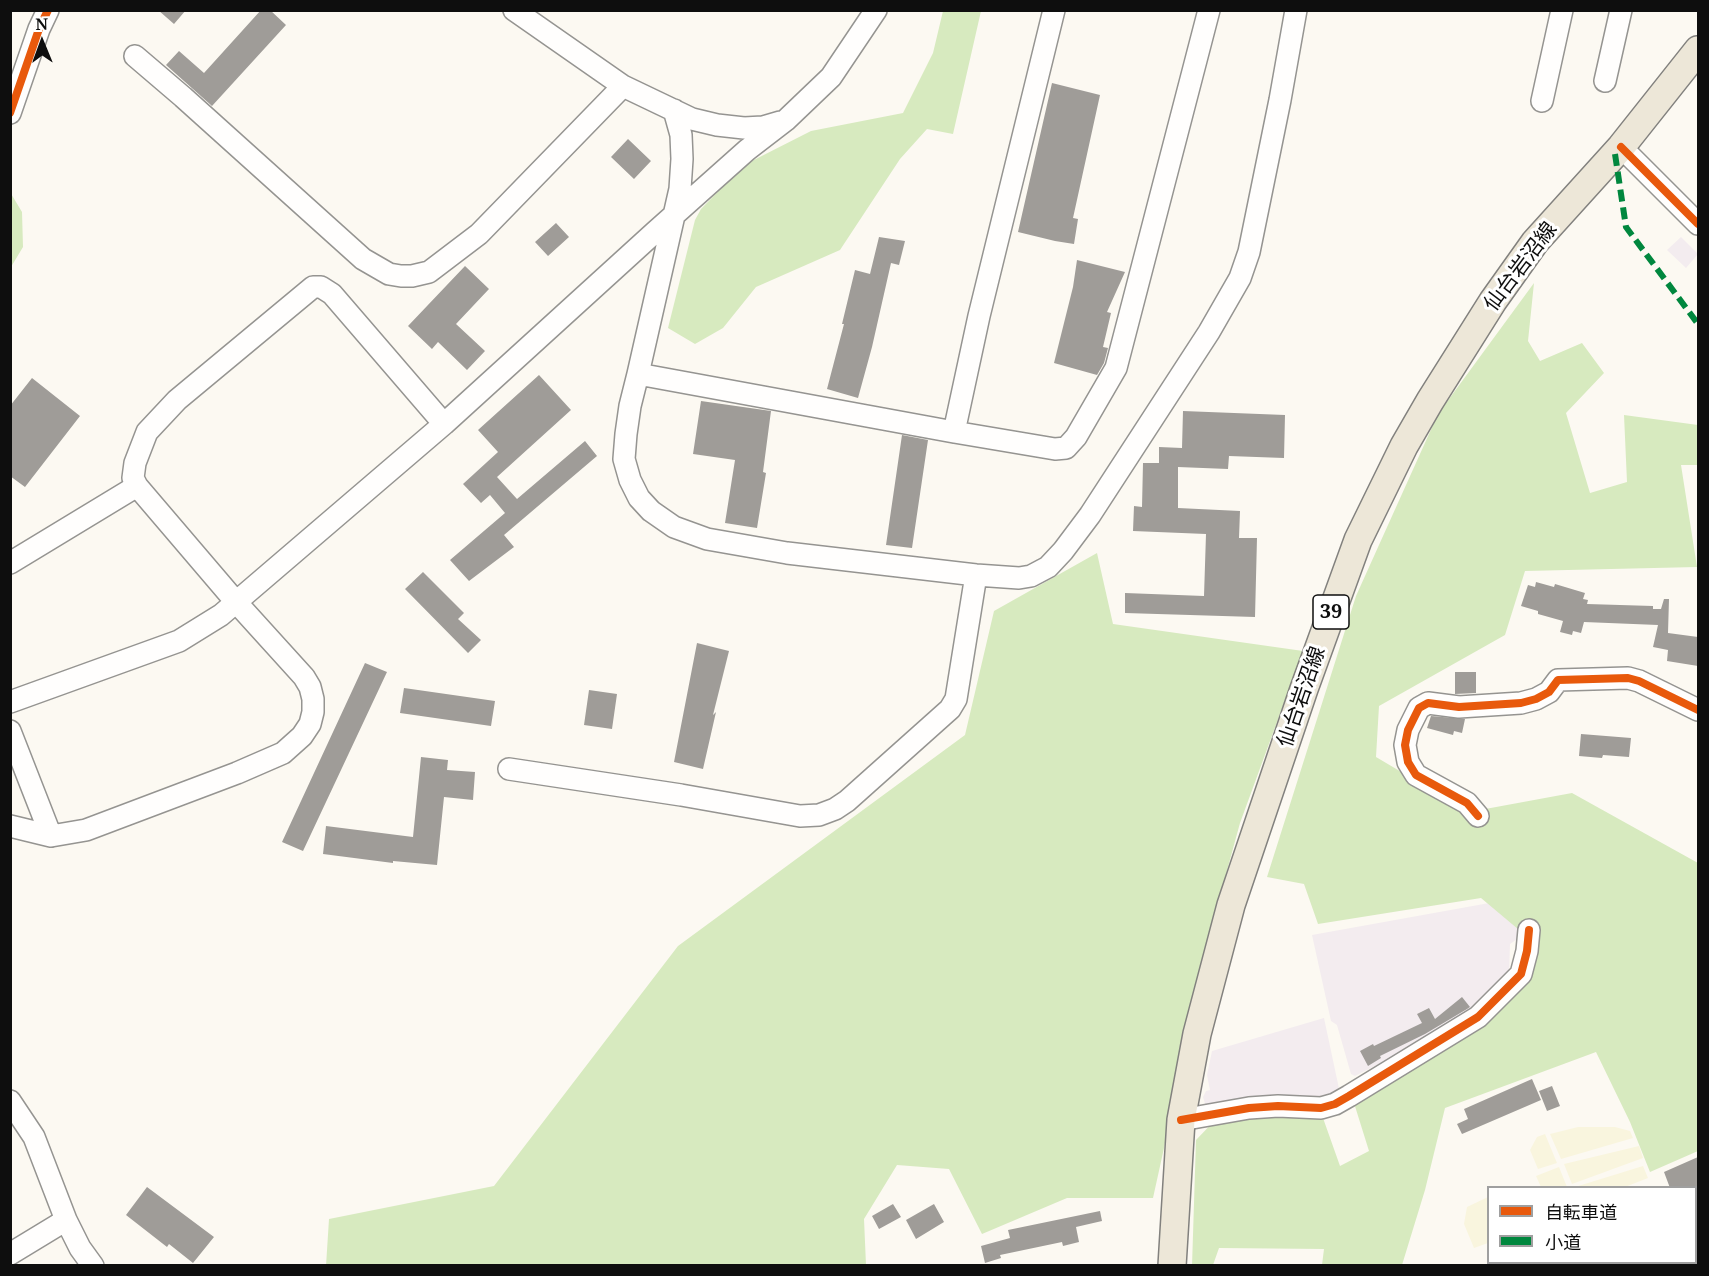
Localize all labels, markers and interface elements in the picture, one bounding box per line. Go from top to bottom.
north arrow [12,12,72,72]
text: N [35,13,48,35]
street label: 仙台岩沼線 [1479,217,1563,317]
road number: 39 [1313,595,1349,629]
street label: 仙台岩沼線 [1273,643,1331,751]
legend [1487,1186,1697,1264]
text: 自転車道 [1545,1200,1617,1224]
text: 小道 [1545,1230,1581,1254]

